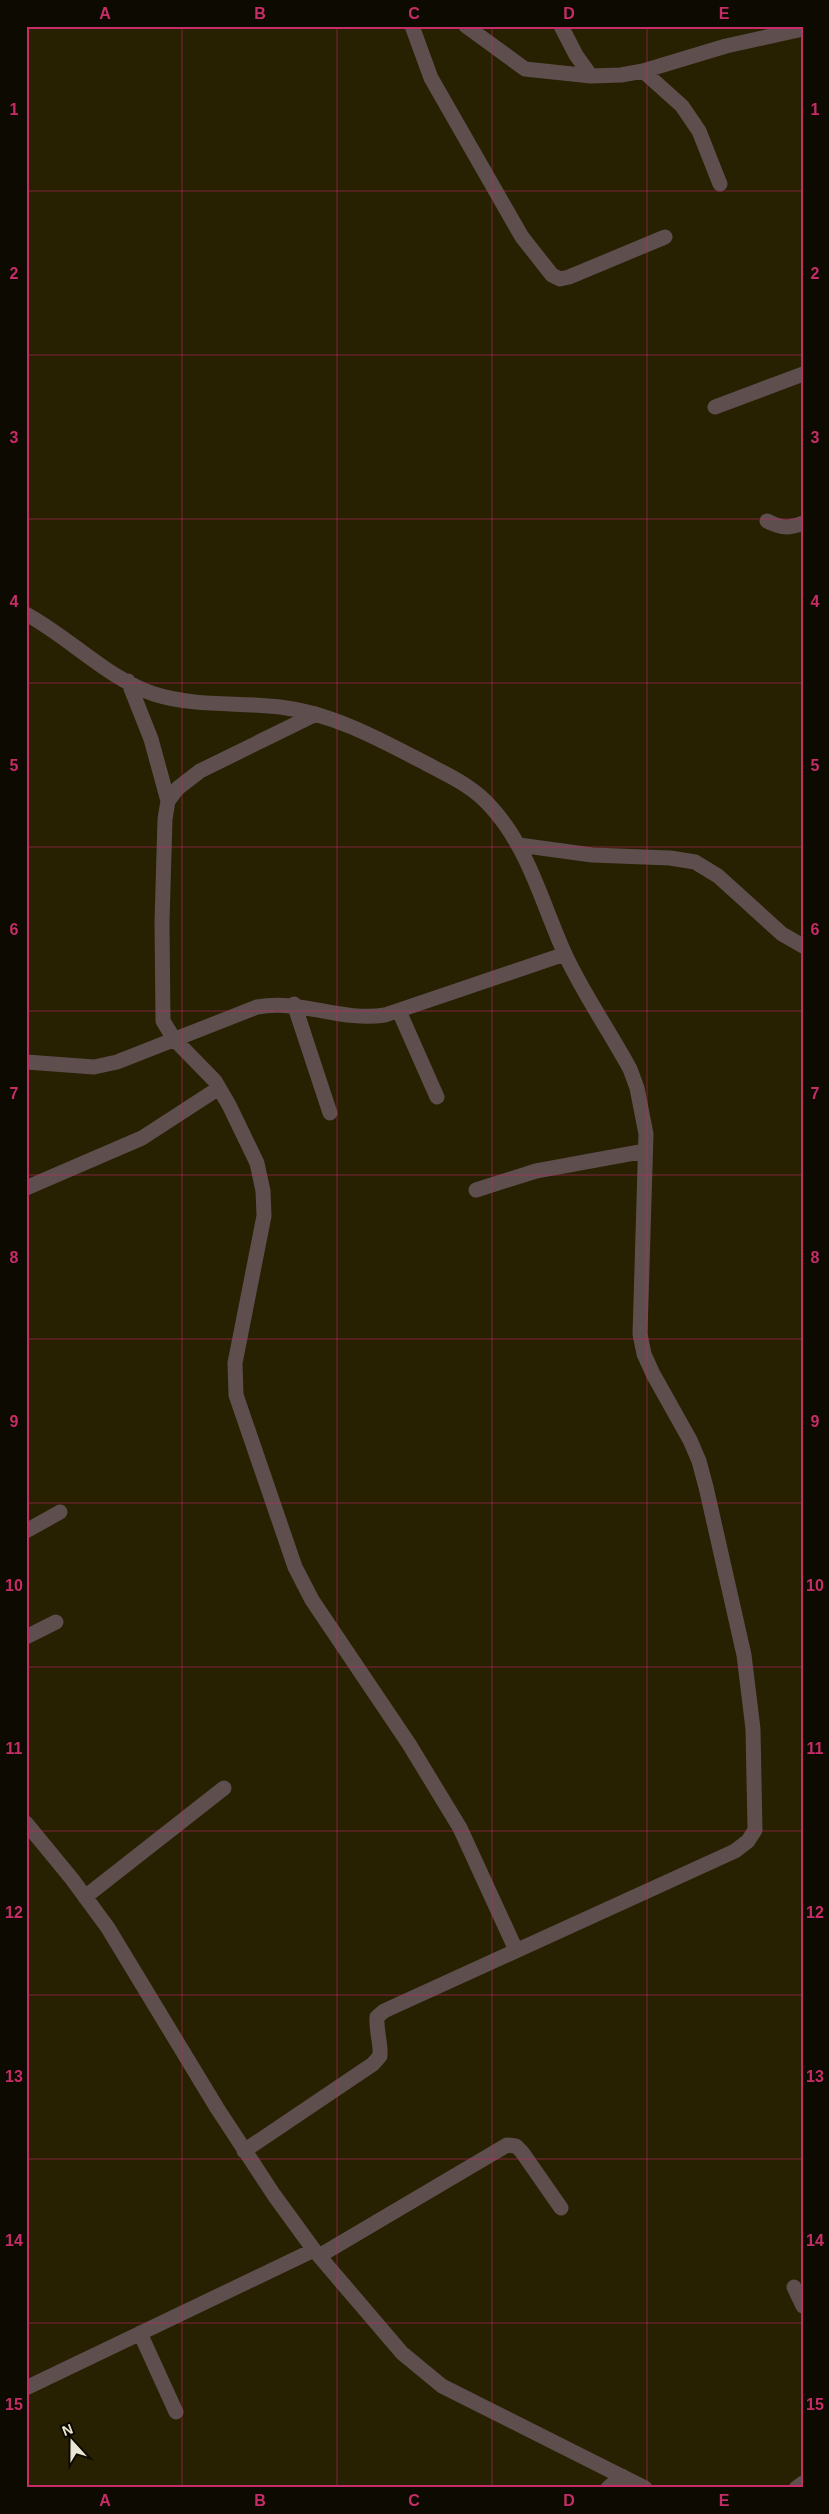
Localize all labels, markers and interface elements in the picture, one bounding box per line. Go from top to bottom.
text: A [99,5,111,22]
text: B [254,5,266,22]
text: C [408,5,420,22]
text: D [563,5,575,22]
text: E [719,5,730,22]
text: 1 [10,101,19,118]
text: 1 [811,101,820,118]
text: 2 [10,265,19,282]
text: 2 [811,265,820,282]
text: 3 [10,429,19,446]
text: 3 [811,429,820,446]
text: 4 [10,593,19,610]
text: 4 [811,593,820,610]
text: 5 [10,757,19,774]
text: 5 [811,757,820,774]
text: 6 [10,921,19,938]
text: 6 [811,921,820,938]
text: 7 [10,1085,19,1102]
text: 7 [811,1085,820,1102]
text: 8 [10,1249,19,1266]
text: 8 [811,1249,820,1266]
text: 9 [10,1413,19,1430]
text: 9 [811,1413,820,1430]
text: 10 [5,1577,23,1594]
text: 10 [806,1577,824,1594]
text: 11 [6,1740,23,1757]
text: 11 [807,1740,824,1757]
text: 12 [5,1904,23,1921]
text: 12 [806,1904,824,1921]
text: 13 [5,2068,23,2085]
text: 13 [806,2068,824,2085]
text: 14 [5,2232,23,2249]
text: 14 [806,2232,824,2249]
text: 15 [5,2396,23,2413]
text: 15 [806,2396,824,2413]
north arrow [48,2416,98,2466]
text: N [60,2421,75,2439]
text: A [99,2492,111,2509]
text: B [254,2492,266,2509]
text: C [408,2492,420,2509]
text: D [563,2492,575,2509]
text: E [719,2492,730,2509]

